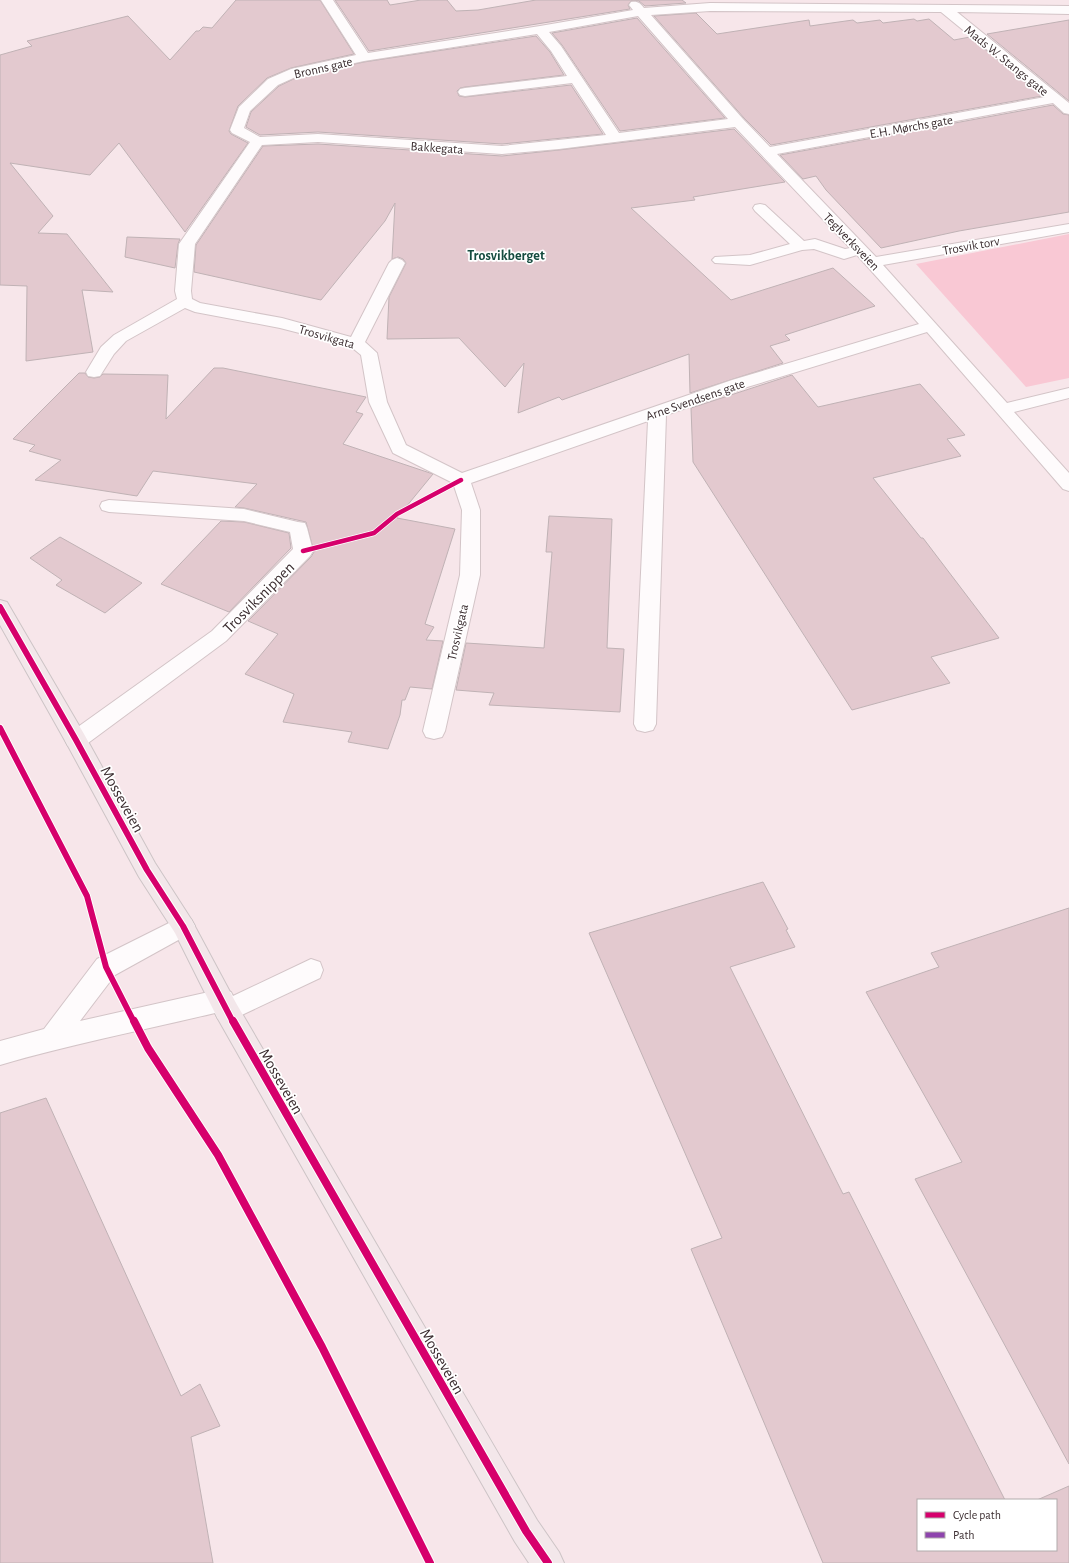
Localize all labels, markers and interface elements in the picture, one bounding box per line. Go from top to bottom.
street label: Mads W. Stangs gate [962,23,1050,99]
street label: Bronns gate [293,55,354,82]
street label: E.H. Mørchs gate [869,114,954,141]
street label: Bakkegata [410,140,464,157]
street label: Teglverksveien [820,211,881,273]
street label: Trosvik torv [942,235,1001,258]
district label: Trosvikberget [467,249,545,263]
street label: Trosvikgata [297,323,356,352]
street label: Arne Svendsens gate [644,377,747,423]
street label: Trosviksnippen [220,559,297,636]
street label: Trosvikgata [446,603,471,662]
street label: Mosseveien [97,764,147,835]
street label: Mosseveien [256,1046,306,1117]
street label: Mosseveien [417,1326,467,1397]
legend [917,1499,1057,1551]
text: Cycle path [953,1509,1001,1522]
text: Path [953,1529,975,1541]

